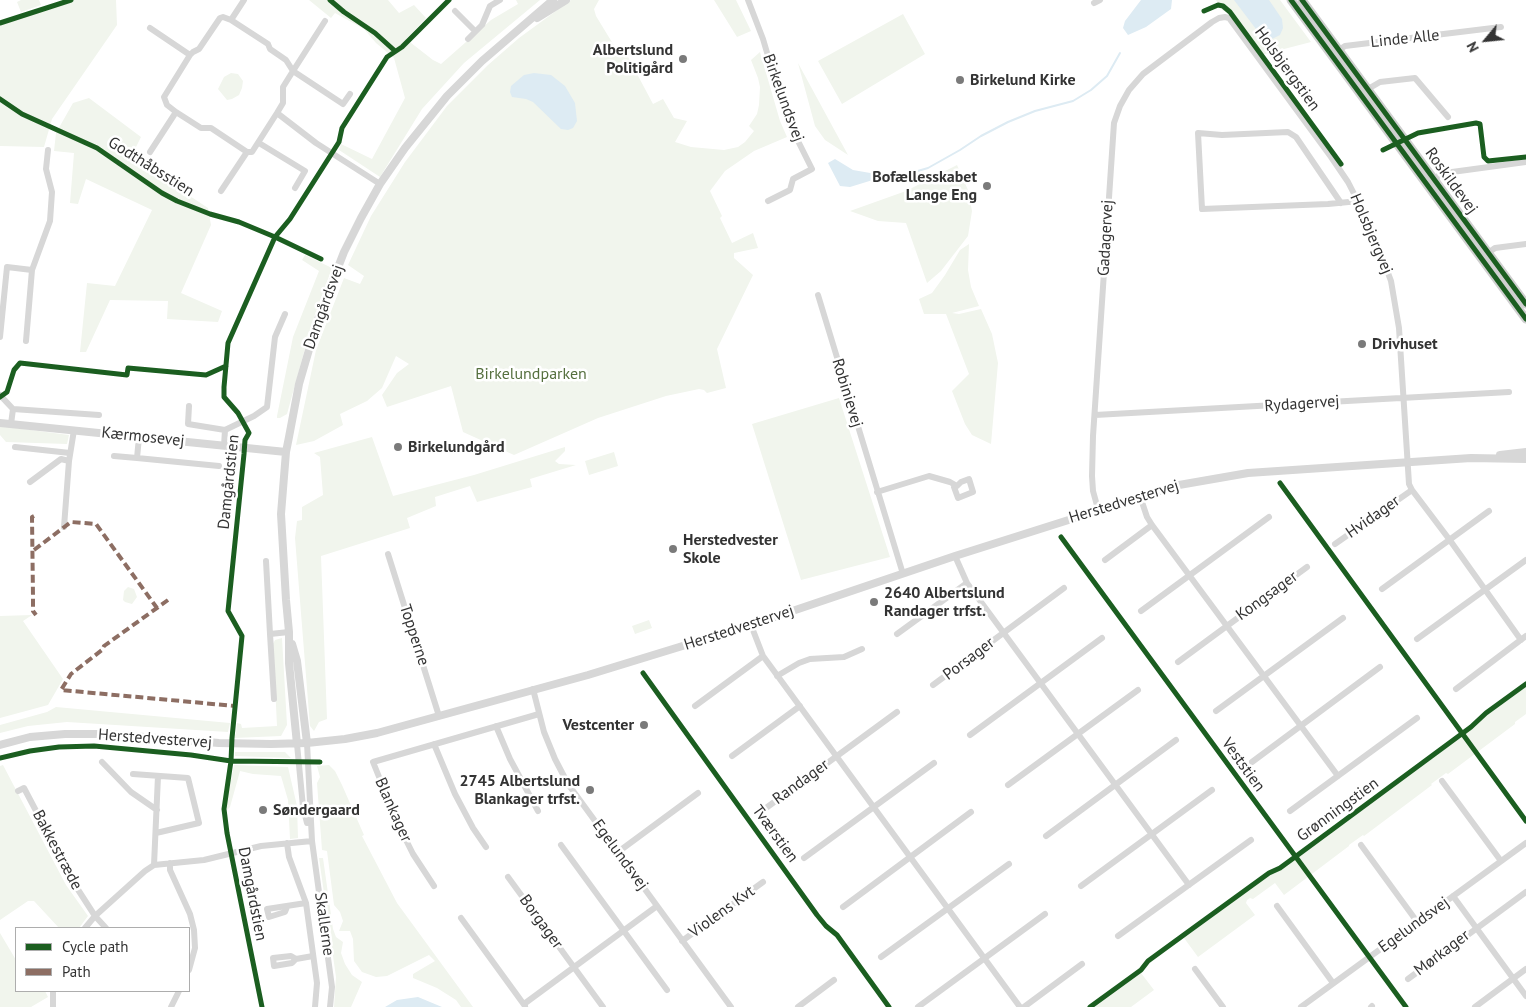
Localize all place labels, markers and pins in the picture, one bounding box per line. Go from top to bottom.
place label: Albertslund Politigård [593,40,673,78]
marker: Albertslund Politigård [677,53,689,65]
place label: Birkelund Kirke [970,70,1076,90]
marker: Birkelund Kirke [954,74,966,86]
place label: Bofællesskabet Lange Eng [872,167,977,205]
marker: Bofællesskabet Lange Eng [981,180,993,192]
place label: Drivhuset [1372,334,1438,354]
marker: Drivhuset [1356,338,1368,350]
place label: Birkelundgård [408,437,505,457]
marker: Birkelundgård [392,441,404,453]
place label: Herstedvester Skole [683,530,778,568]
marker: Herstedvester Skole [667,543,679,555]
place label: 2640 Albertslund Randager trfst. [884,583,1005,621]
marker: 2640 Albertslund Randager trfst. [868,596,880,608]
place label: Vestcenter [562,715,634,735]
marker: Vestcenter [638,719,650,731]
place label: 2745 Albertslund Blankager trfst. [459,771,580,809]
marker: 2745 Albertslund Blankager trfst. [584,784,596,796]
place label: Søndergaard [273,800,360,820]
marker: Søndergaard [257,804,269,816]

